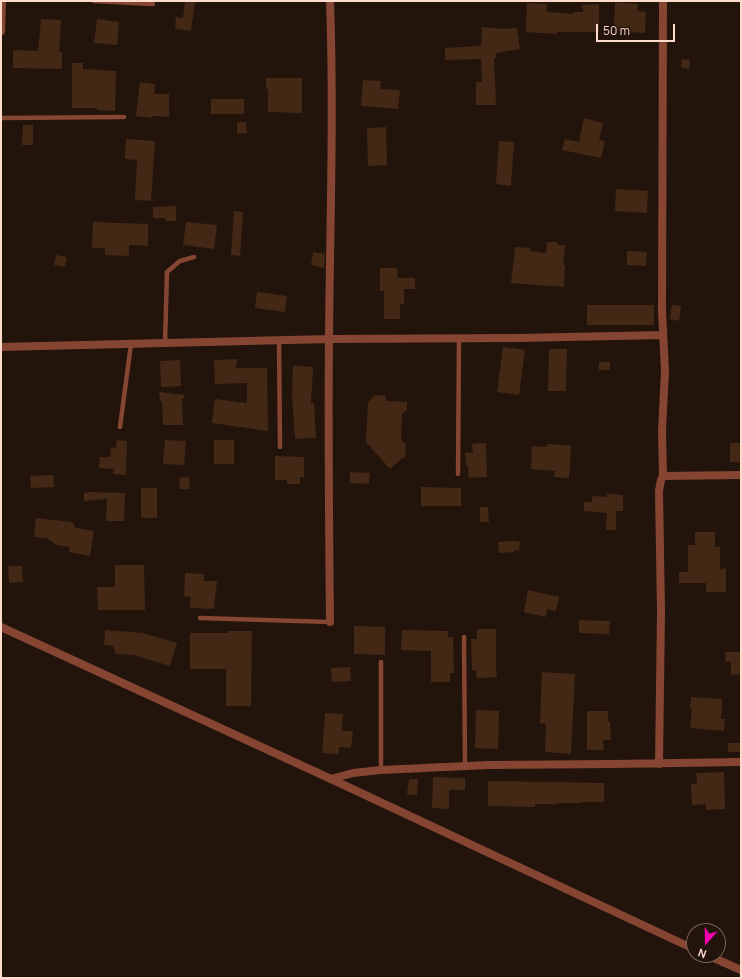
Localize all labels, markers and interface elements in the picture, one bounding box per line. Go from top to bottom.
scale bar [598,16,677,42]
text: 50 m [603,22,630,39]
north arrow [686,923,726,963]
text: N [696,945,708,962]

